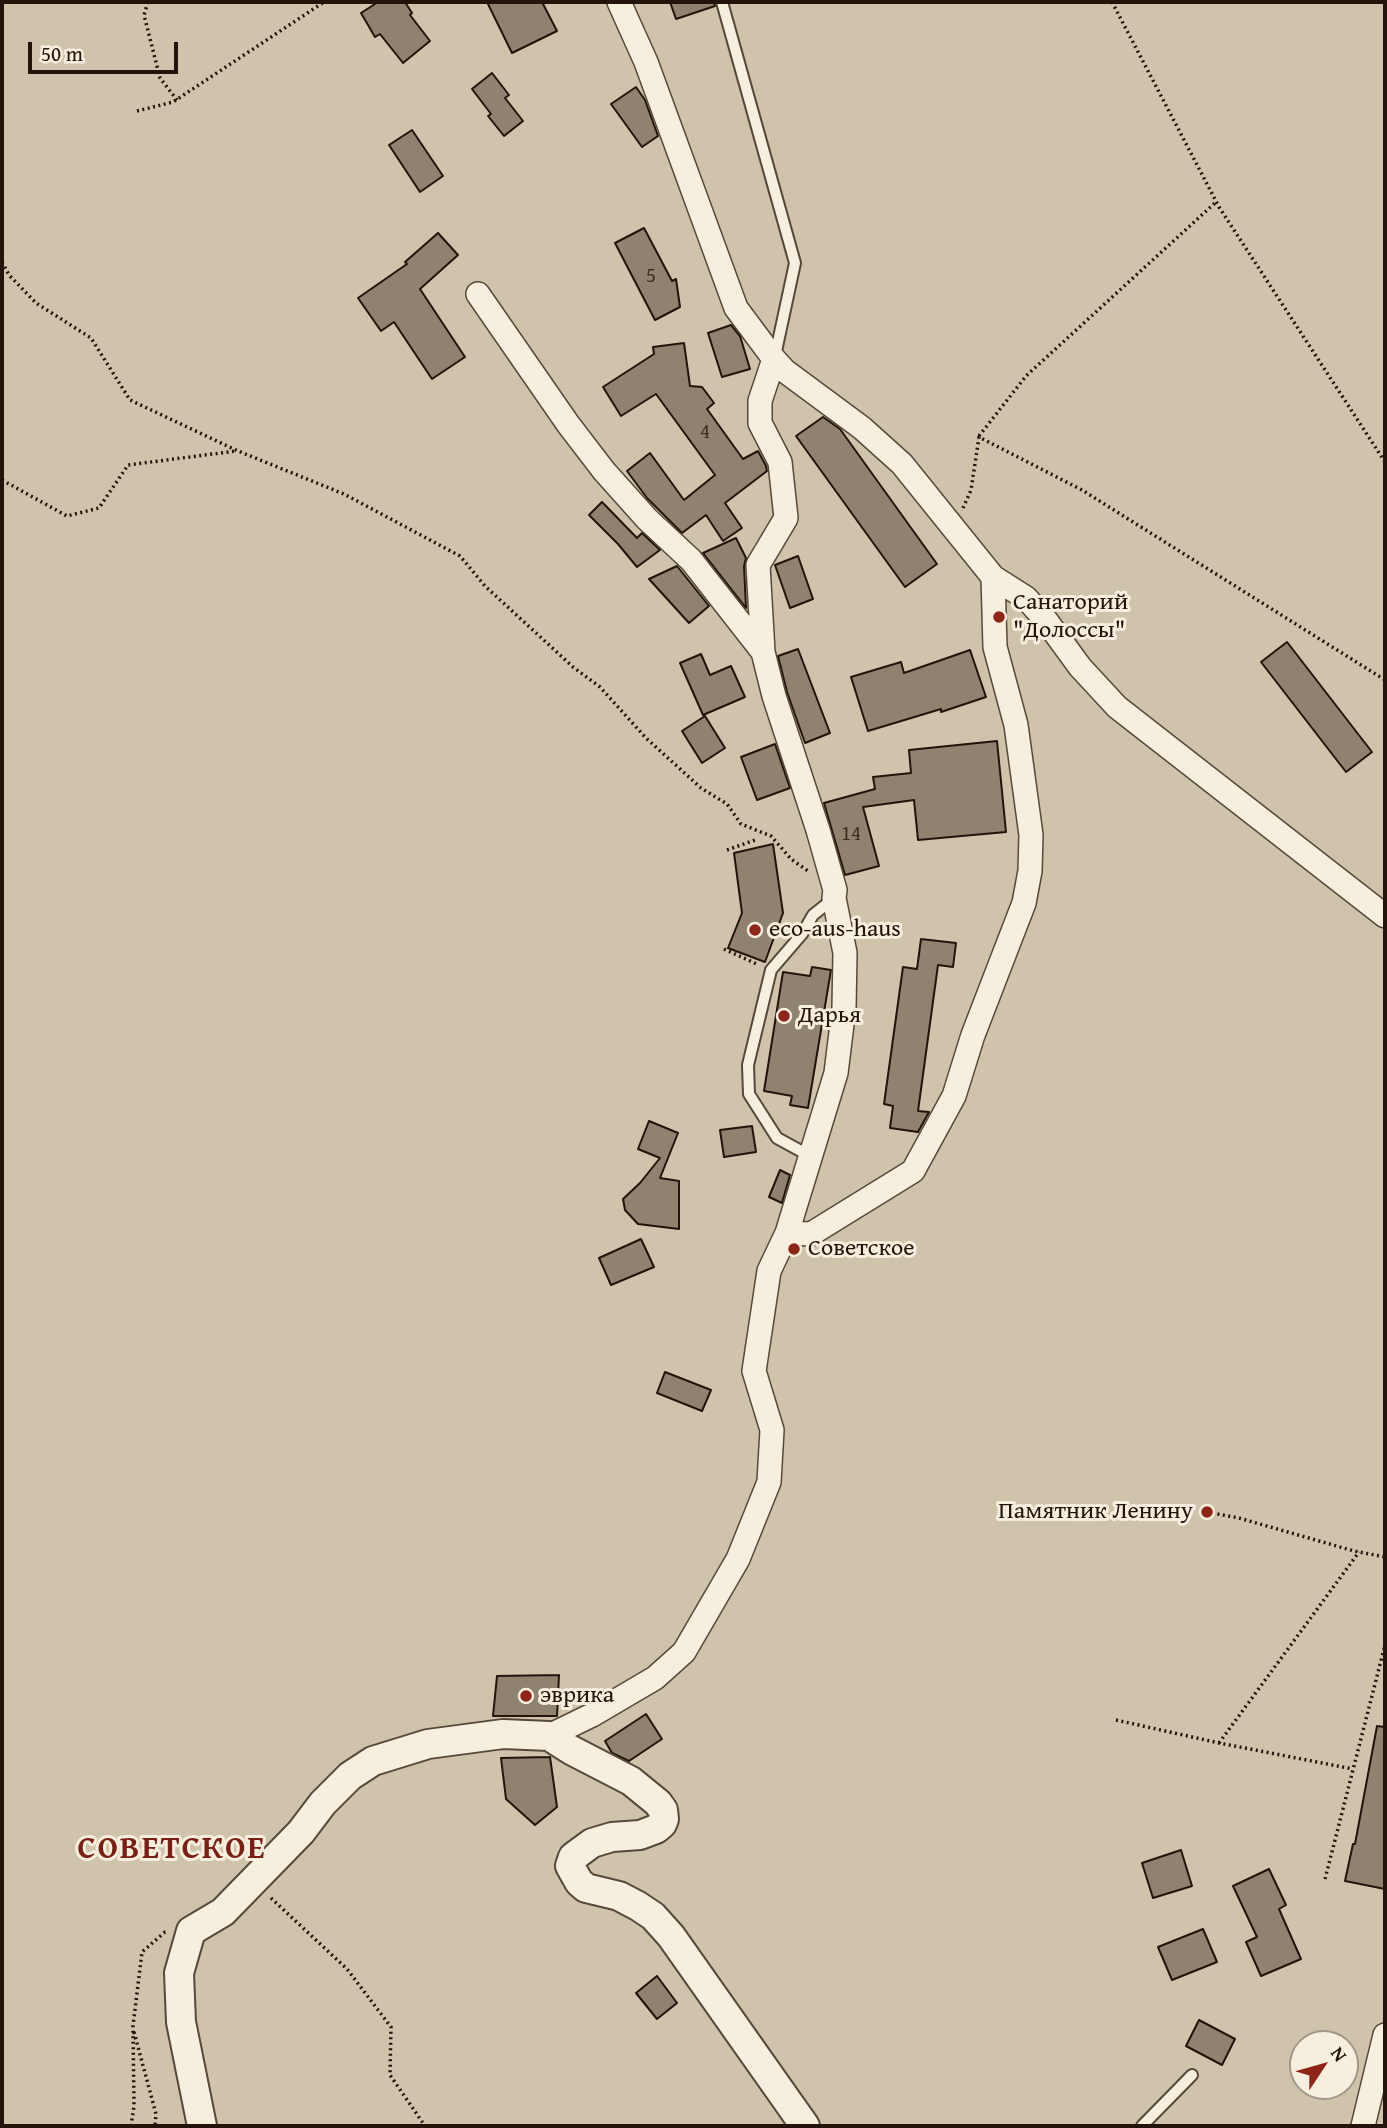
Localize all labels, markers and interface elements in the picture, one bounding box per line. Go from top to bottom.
scale bar [32,28,182,72]
text: 50 m [41,38,83,69]
house number: 5 [646,264,656,290]
house number: 4 [700,420,710,446]
place label: Санаторий "Долоссы" [1013,589,1128,645]
marker: Санаторий "Долоссы" [991,609,1007,625]
house number: 14 [841,822,861,848]
place label: eco-aus-haus [769,916,901,944]
marker: eco-aus-haus [747,922,763,938]
place label: Дарья [798,1002,861,1030]
marker: Дарья [776,1008,792,1024]
place label: Советское [808,1235,915,1263]
marker: Советское [786,1241,802,1257]
place label: Памятник Ленину [998,1498,1193,1526]
marker: Памятник Ленину [1199,1504,1215,1520]
place label: эврика [540,1682,614,1710]
marker: эврика [518,1688,534,1704]
district label: СОВЕТСКОЕ [79,1831,265,1869]
north arrow [1289,2030,1359,2100]
text: N [1324,2040,1354,2067]

